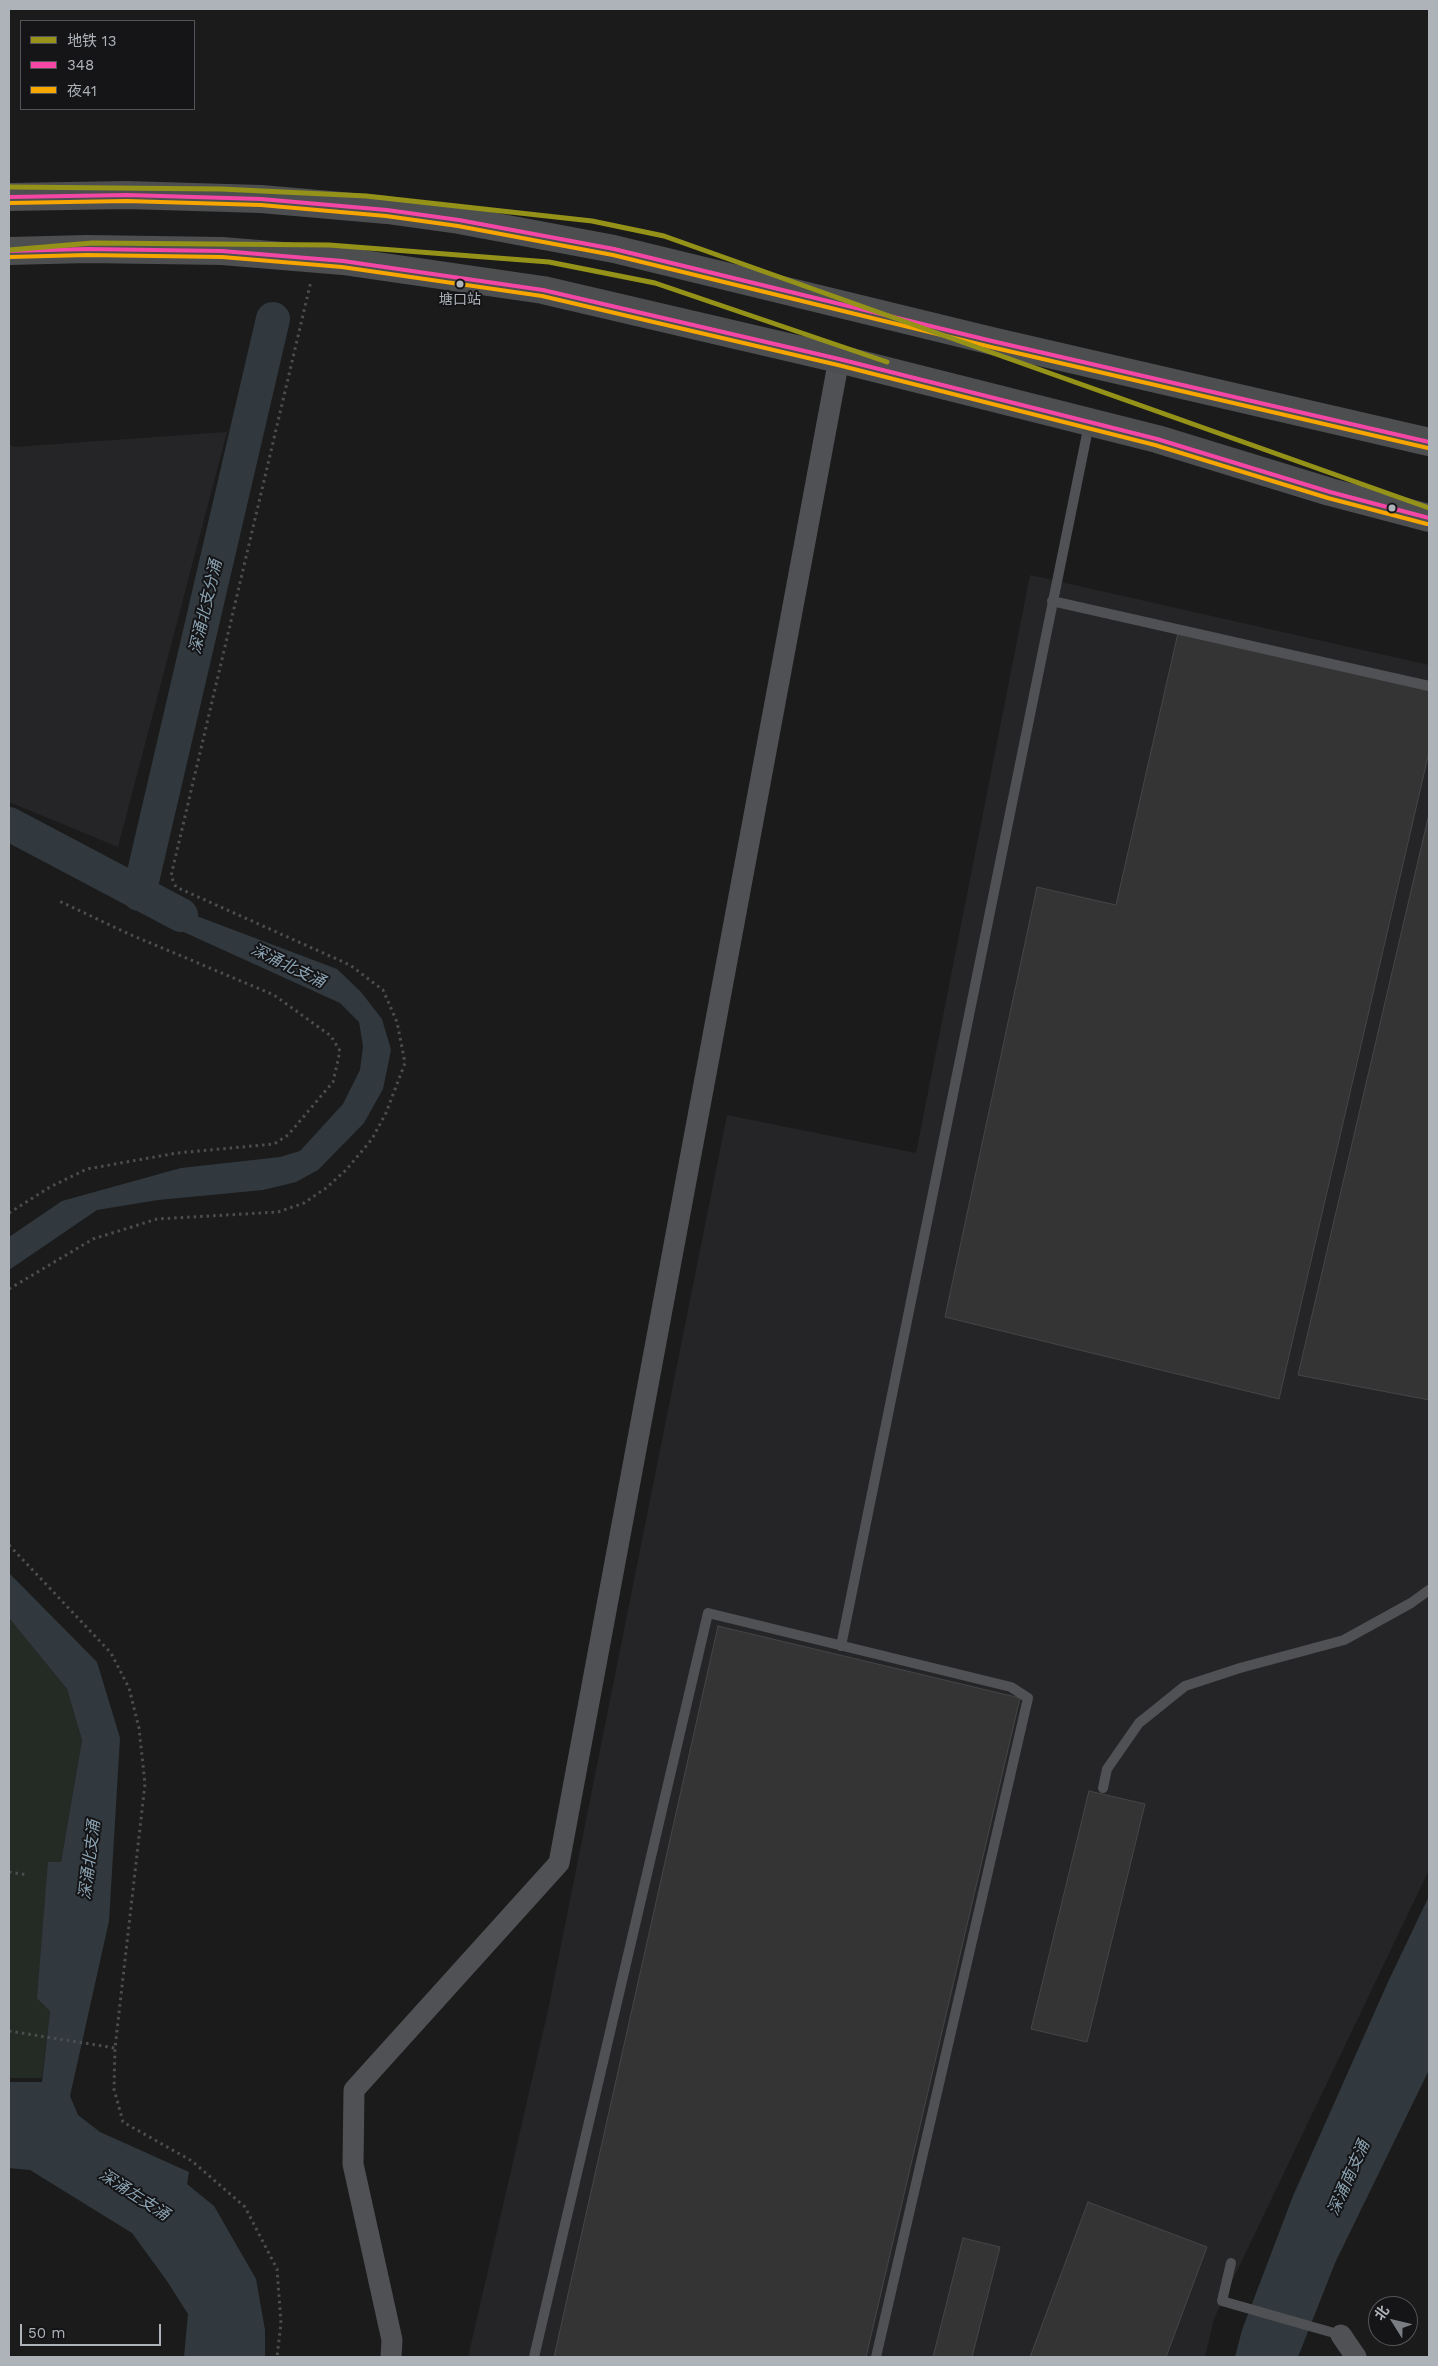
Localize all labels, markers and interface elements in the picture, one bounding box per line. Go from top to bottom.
legend [20,20,195,110]
text: 地铁 13 [67,32,116,50]
text: 348 [67,56,94,74]
text: 夜41 [67,82,97,100]
marker: 塘口站 [455,279,465,289]
place label: 塘口站 [439,292,481,308]
unlabelled marker [1387,503,1397,513]
water label: 深涌北支分涌 [186,558,226,656]
water label: 深涌北支涌 [248,940,328,992]
water label: 深涌北支涌 [76,1819,104,1901]
water label: 深涌南支涌 [1324,2138,1374,2218]
water label: 深涌左支涌 [95,2165,173,2225]
north arrow [1368,2296,1418,2346]
text: 北 [1371,2302,1392,2323]
scale bar [22,2314,164,2346]
text: 50 m [28,2324,65,2342]

